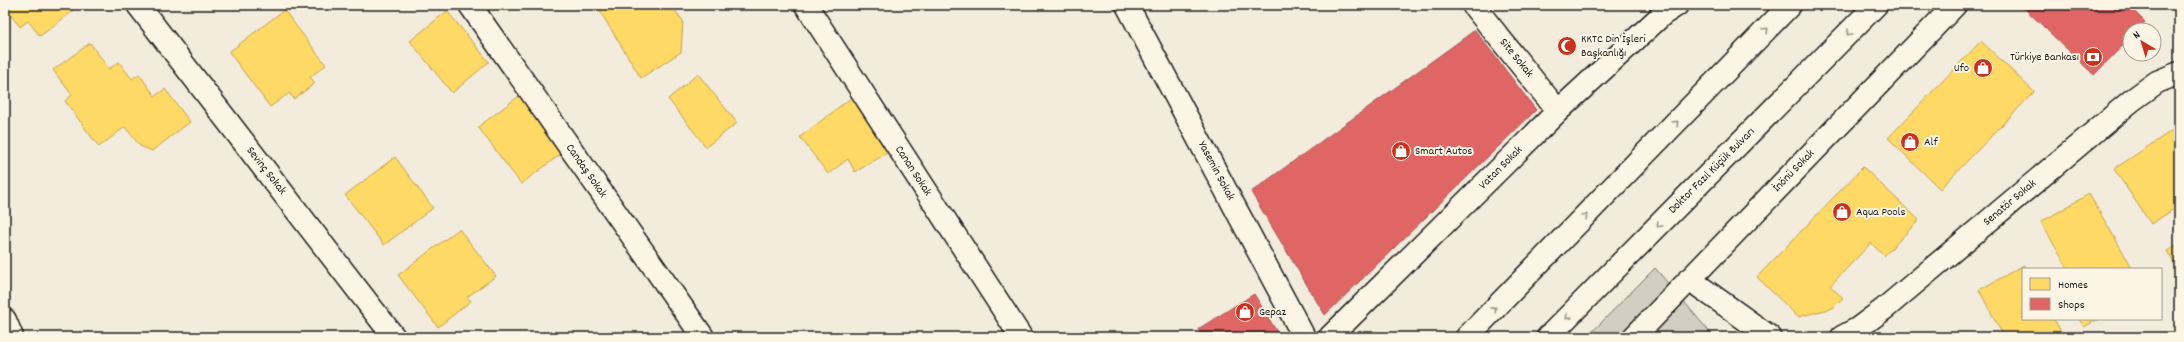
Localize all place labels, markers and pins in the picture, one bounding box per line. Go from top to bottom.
place label: KKTC Din İşleri Başkanlığı [1581,31,1646,62]
mosque icon: KKTC Din İşleri Başkanlığı [1556,35,1578,57]
bank icon: Türkiye Bankası [2082,46,2104,68]
place label: Türkiye Bankası [2010,49,2079,66]
shop icon: Ufo [1972,57,1994,79]
place label: Ufo [1954,60,1969,77]
shop icon: Alf [1899,131,1921,153]
place label: Alf [1924,134,1938,151]
shop icon: Smart Autos [1390,140,1412,162]
place label: Smart Autos [1415,143,1472,160]
shop icon: Aqua Pools [1831,201,1853,223]
place label: Aqua Pools [1856,204,1905,221]
shop icon: Gepaz [1234,301,1256,323]
place label: Gepaz [1259,304,1287,321]

